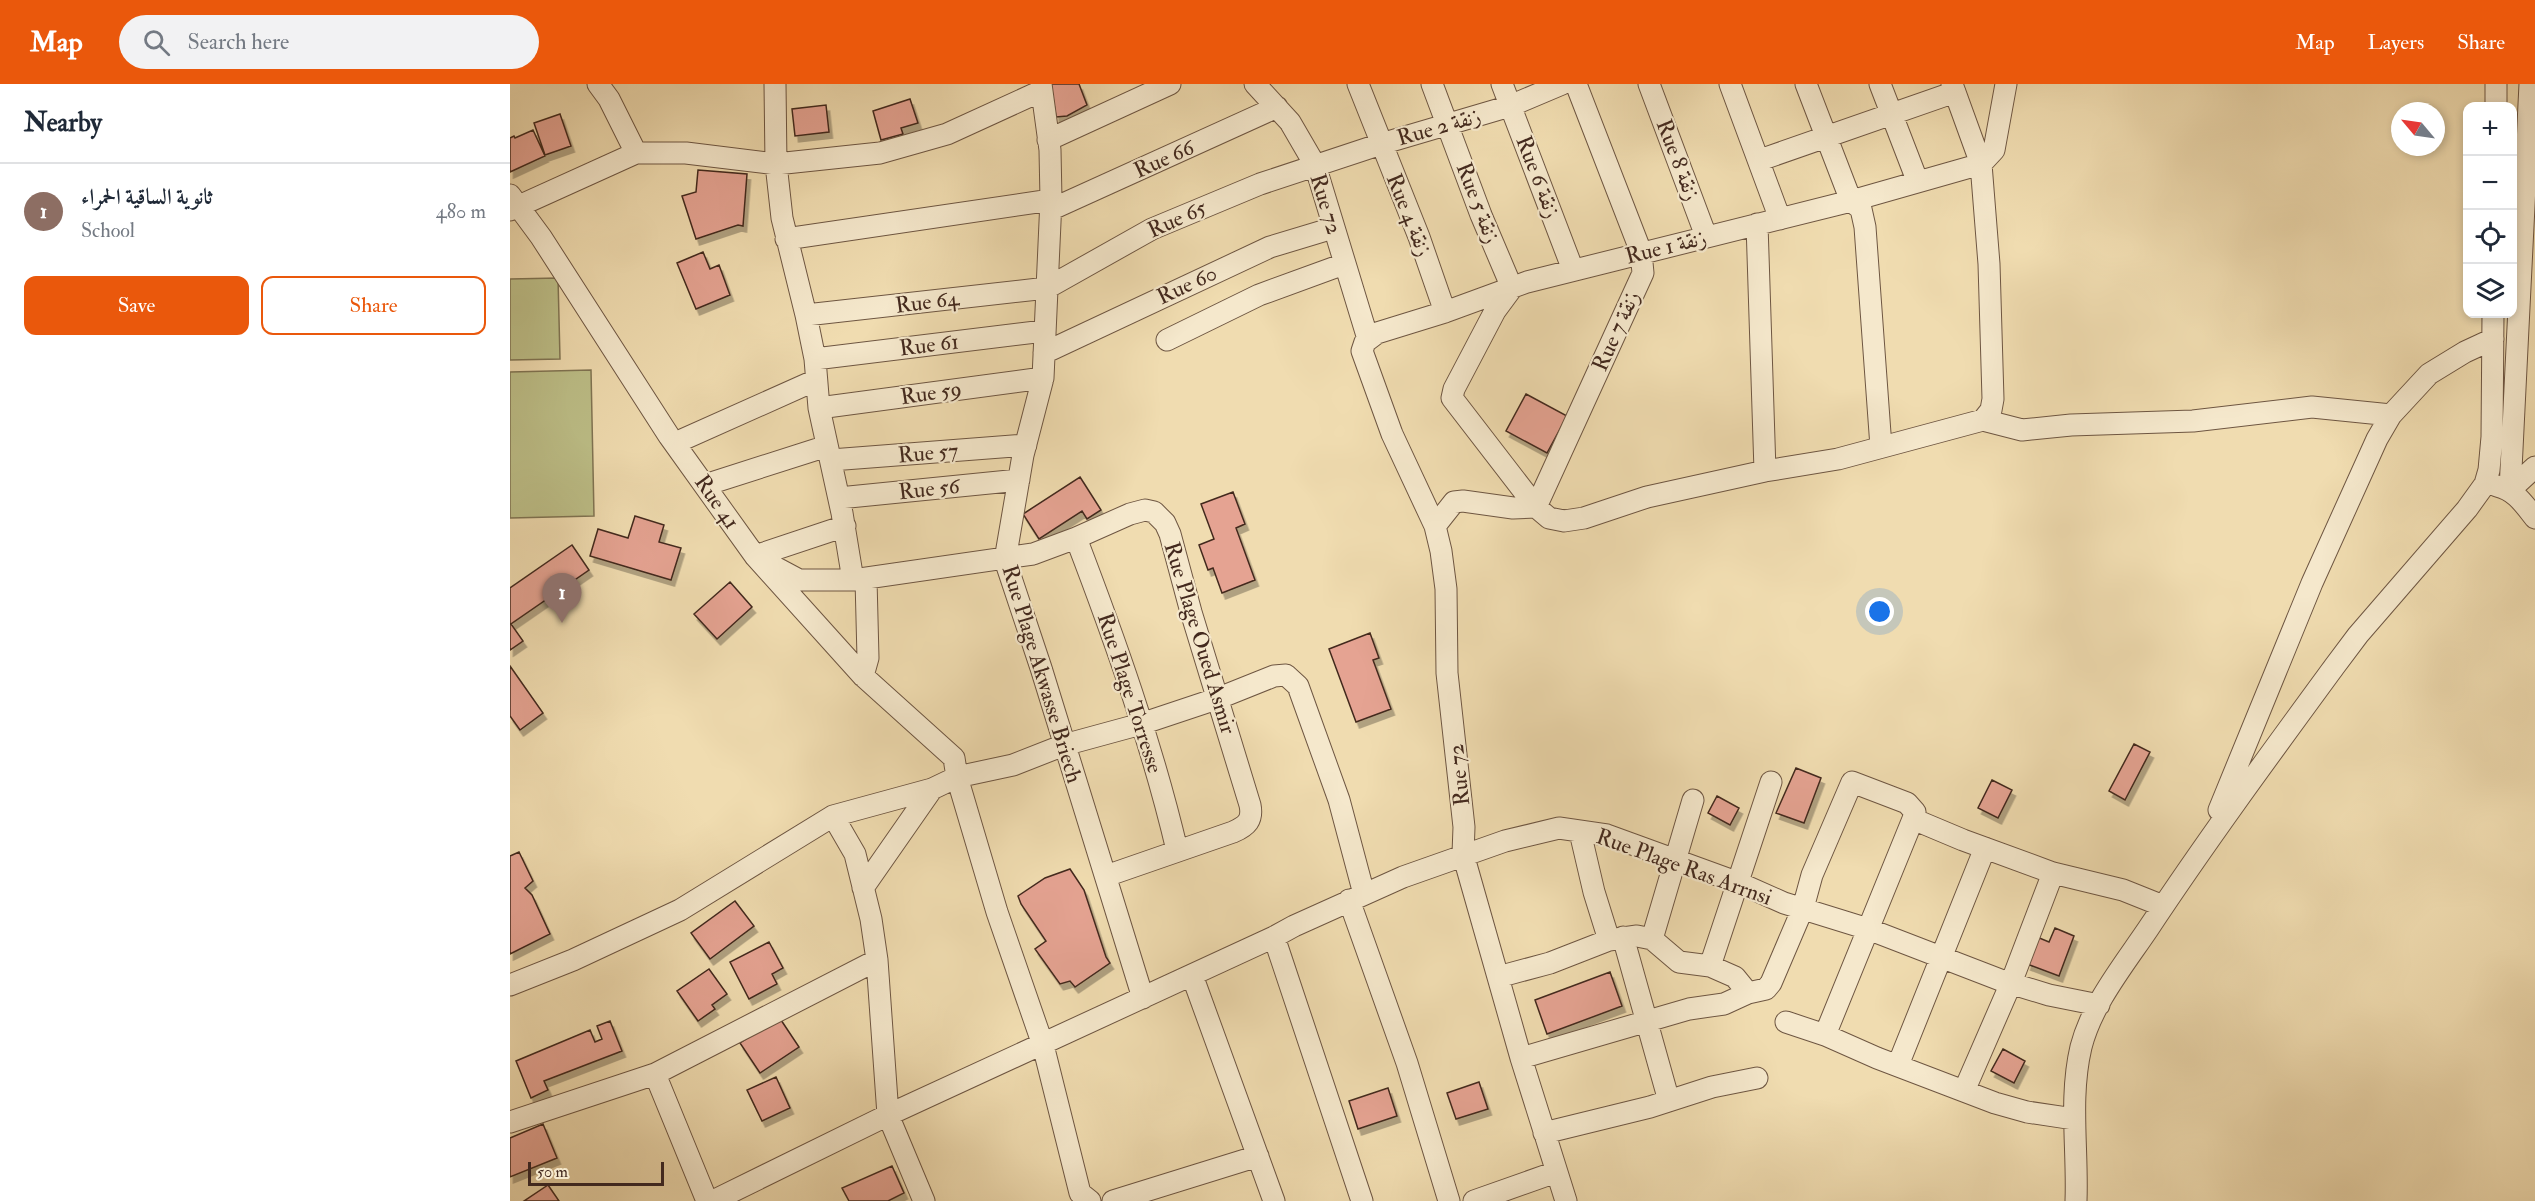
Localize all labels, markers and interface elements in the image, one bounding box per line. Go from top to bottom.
search box [119,15,539,69]
text: Map [30,25,83,60]
icon: search [140,26,173,59]
text: Search here [188,28,289,56]
text: Map [2295,29,2335,56]
text: Layers [2368,29,2424,56]
text: Share [2457,29,2505,56]
street label: Rue 2 زنقة [1394,102,1484,152]
north arrow [2391,102,2445,156]
map controls [2463,102,2517,318]
button: + [2463,102,2517,156]
text: Nearby [24,107,102,139]
street label: Rue 8 زنقة [1650,115,1706,205]
street label: Rue 6 زنقة [1510,132,1566,222]
street label: Rue 66 [1130,133,1200,185]
button: − [2463,156,2517,210]
street label: Rue 5 زنقة [1450,158,1506,248]
street label: Rue 4 زنقة [1380,169,1438,261]
street label: Rue 72 [1304,170,1348,238]
text: ثانوية الساقية الحمراء [81,183,213,211]
street label: Rue 65 [1143,194,1211,244]
text: 1 [40,199,47,224]
text: 480 m [436,199,486,224]
button: locate [2463,210,2517,264]
text: School [81,218,135,243]
street label: Rue 1 زنقة [1622,223,1710,271]
street label: Rue 60 [1152,259,1222,311]
button: layers [2463,264,2517,318]
button: Save [24,276,249,335]
button: Share [261,276,486,335]
street label: Rue 64 [894,284,961,320]
street label: Rue 7 زنقة [1586,286,1646,376]
street label: Rue 61 [898,327,960,363]
street label: Rue 59 [899,375,963,411]
street label: Rue 57 [897,436,959,470]
street label: Rue 41 [688,469,746,535]
street label: Rue 56 [897,472,963,506]
street label: Rue Plage Oued Asmir [1157,539,1243,738]
street label: Rue Plage Akwasse Briech [995,562,1089,787]
pin: 1 [542,574,582,623]
your location [1865,597,1894,626]
street label: Rue Plage Torresse [1091,609,1169,777]
street label: Rue 72 [1442,743,1476,807]
street label: Rue Plage Ras Arrnsi [1592,822,1776,912]
scale bar [528,1159,664,1186]
text: 50 m [537,1162,568,1182]

